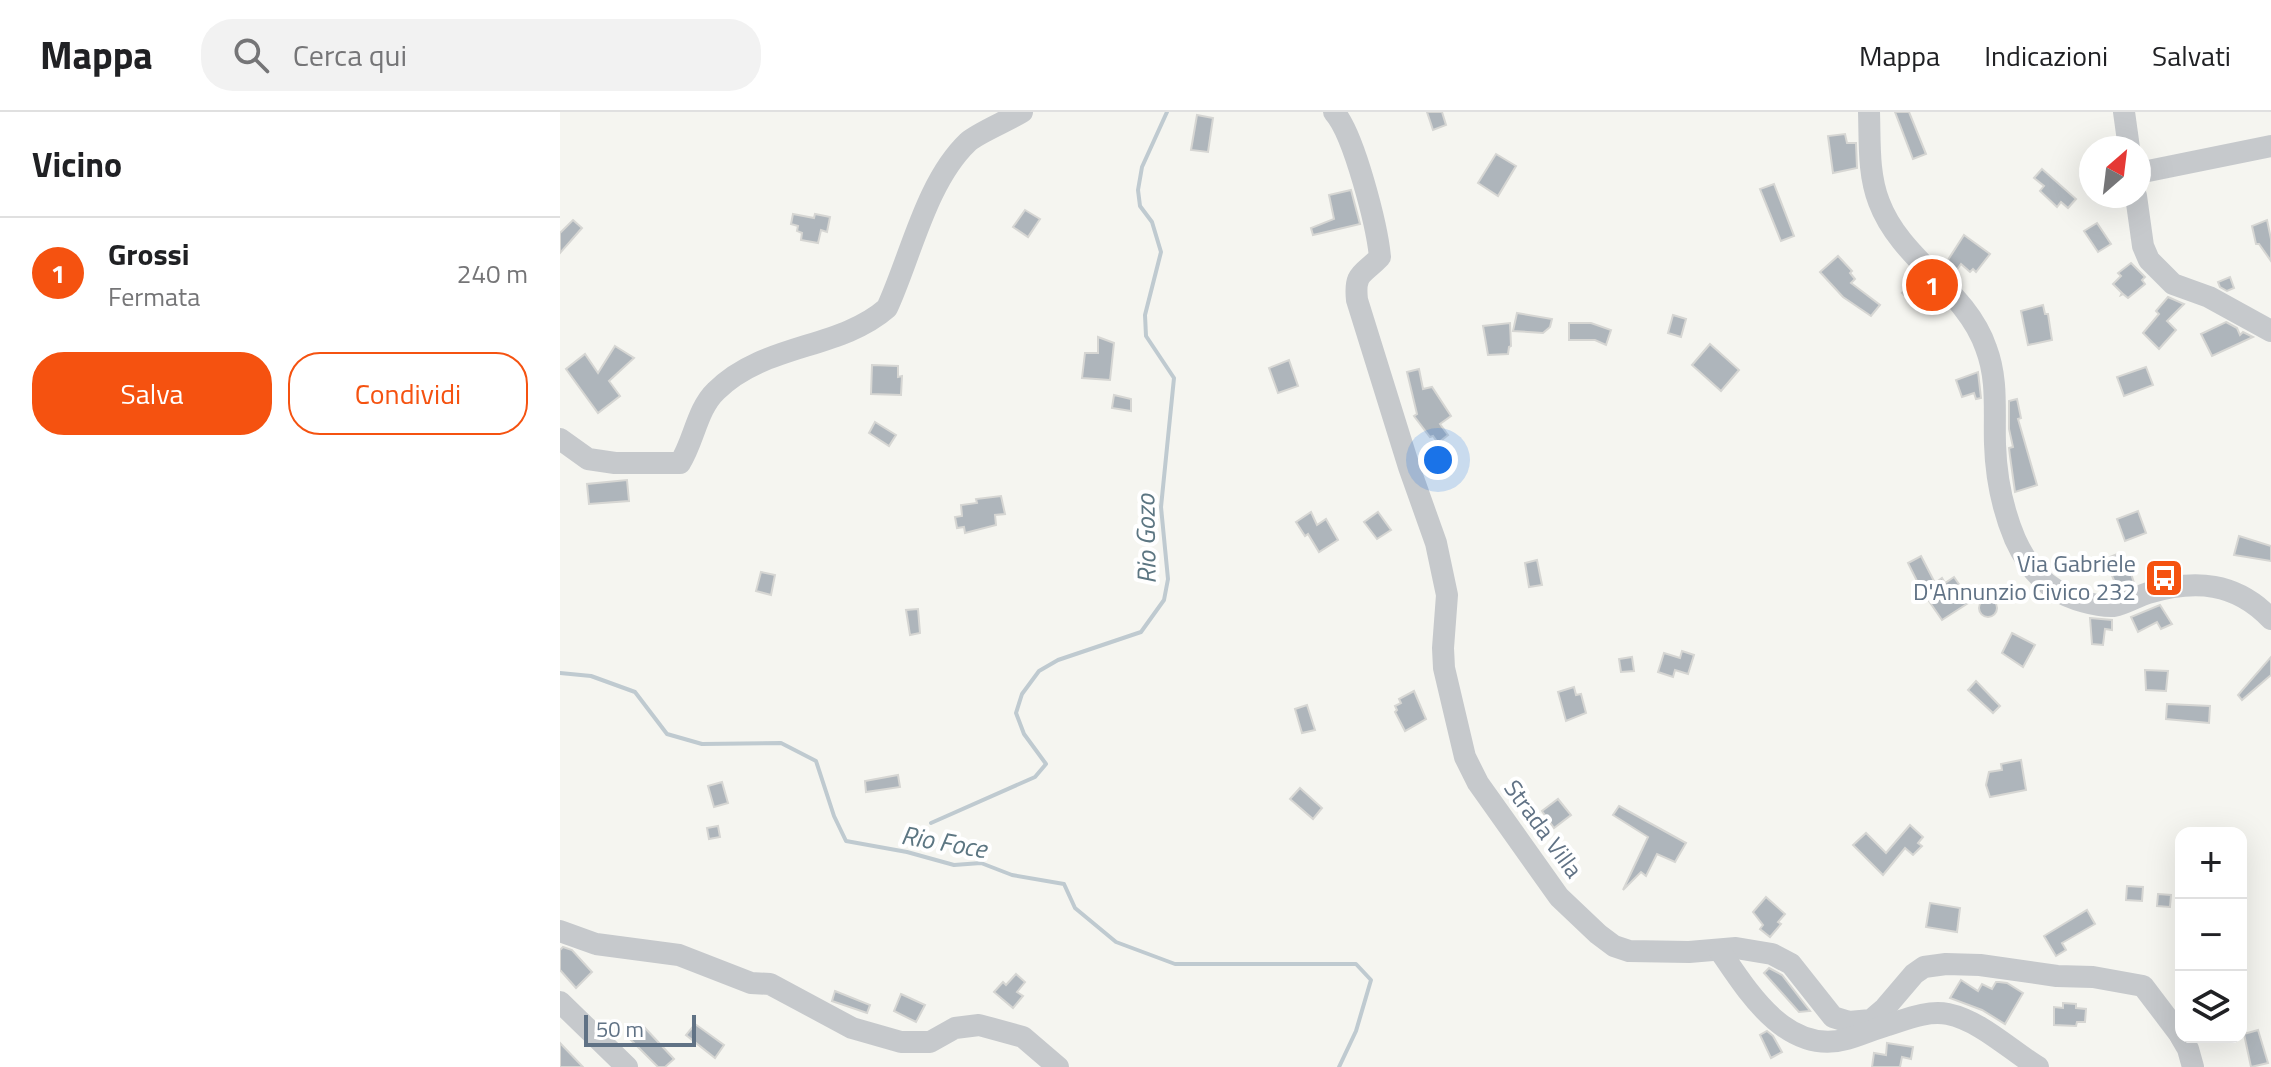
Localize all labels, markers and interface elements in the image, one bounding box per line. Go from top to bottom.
search box [201,19,761,91]
text: Mappa [40,26,153,84]
text: Cerca qui [293,32,407,78]
icon: search [229,33,273,77]
text: Mappa [1859,34,1940,77]
text: Indicazioni [1984,34,2108,77]
text: Salvati [2152,34,2231,77]
north arrow [2079,136,2151,208]
text: Vicino [32,138,122,190]
text: Grossi [108,231,190,277]
text: 1 [51,254,65,293]
text: 240 m [457,254,528,293]
pin: 1 [1906,255,1958,315]
text: Fermata [108,277,200,316]
button: Salva [32,352,272,435]
button: Condividi [288,352,528,435]
your location [1418,440,1458,480]
water label: Rio Gozo [1125,493,1166,584]
place label: Via Gabriele D'Annunzio Civico 232 [1913,545,2136,609]
bus stop icon: Via Gabriele D'Annunzio Civico 232 [2143,557,2185,599]
street label: Strada Villa [1496,772,1592,885]
water label: Rio Foce [898,815,992,869]
map controls [2175,827,2247,1043]
button: + [2175,827,2247,899]
button: − [2175,899,2247,971]
button: layers [2175,971,2247,1043]
scale bar [584,1011,696,1047]
text: 50 m [596,1012,644,1046]

